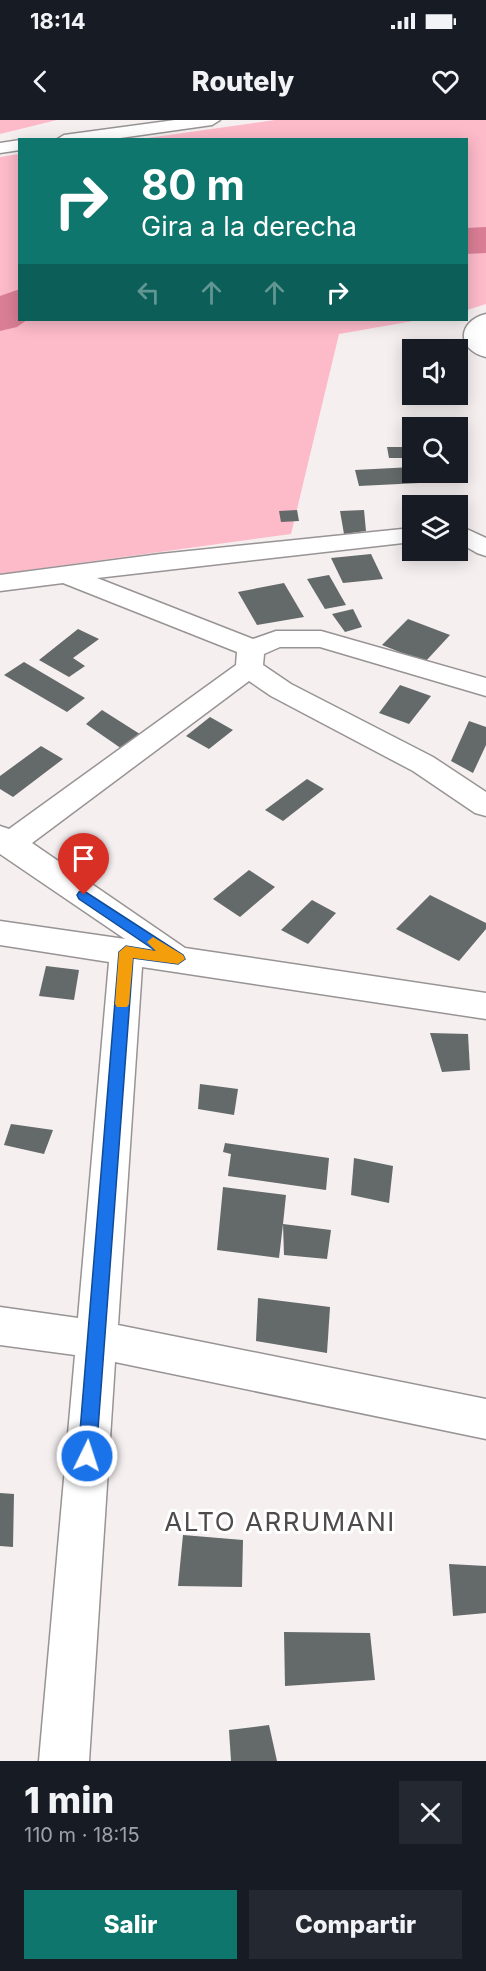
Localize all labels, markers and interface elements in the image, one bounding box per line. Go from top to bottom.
text: 18:14 [30,8,86,34]
icon: back [24,65,57,98]
text: Routely [192,65,294,98]
icon: heart [429,65,462,98]
text: 80 m [141,159,245,210]
icon: right [42,162,120,240]
text: Gira a la derecha [141,210,357,243]
icon: left [132,276,165,309]
icon: ahead [195,276,228,309]
icon: ahead [258,276,291,309]
icon: right [321,276,354,309]
map controls [402,339,468,561]
button: sound [402,339,468,405]
button: search [402,417,468,483]
button: layers [402,495,468,561]
pin [58,833,109,895]
icon: arrive [67,842,100,875]
position arrow [55,1424,119,1488]
district label: ALTO ARRUMANI [164,1506,396,1537]
text: 1 min [24,1778,114,1822]
button: close [399,1781,462,1844]
text: 110 m · 18:15 [24,1823,140,1847]
button: Salir [24,1890,237,1959]
button: Compartir [249,1890,462,1959]

